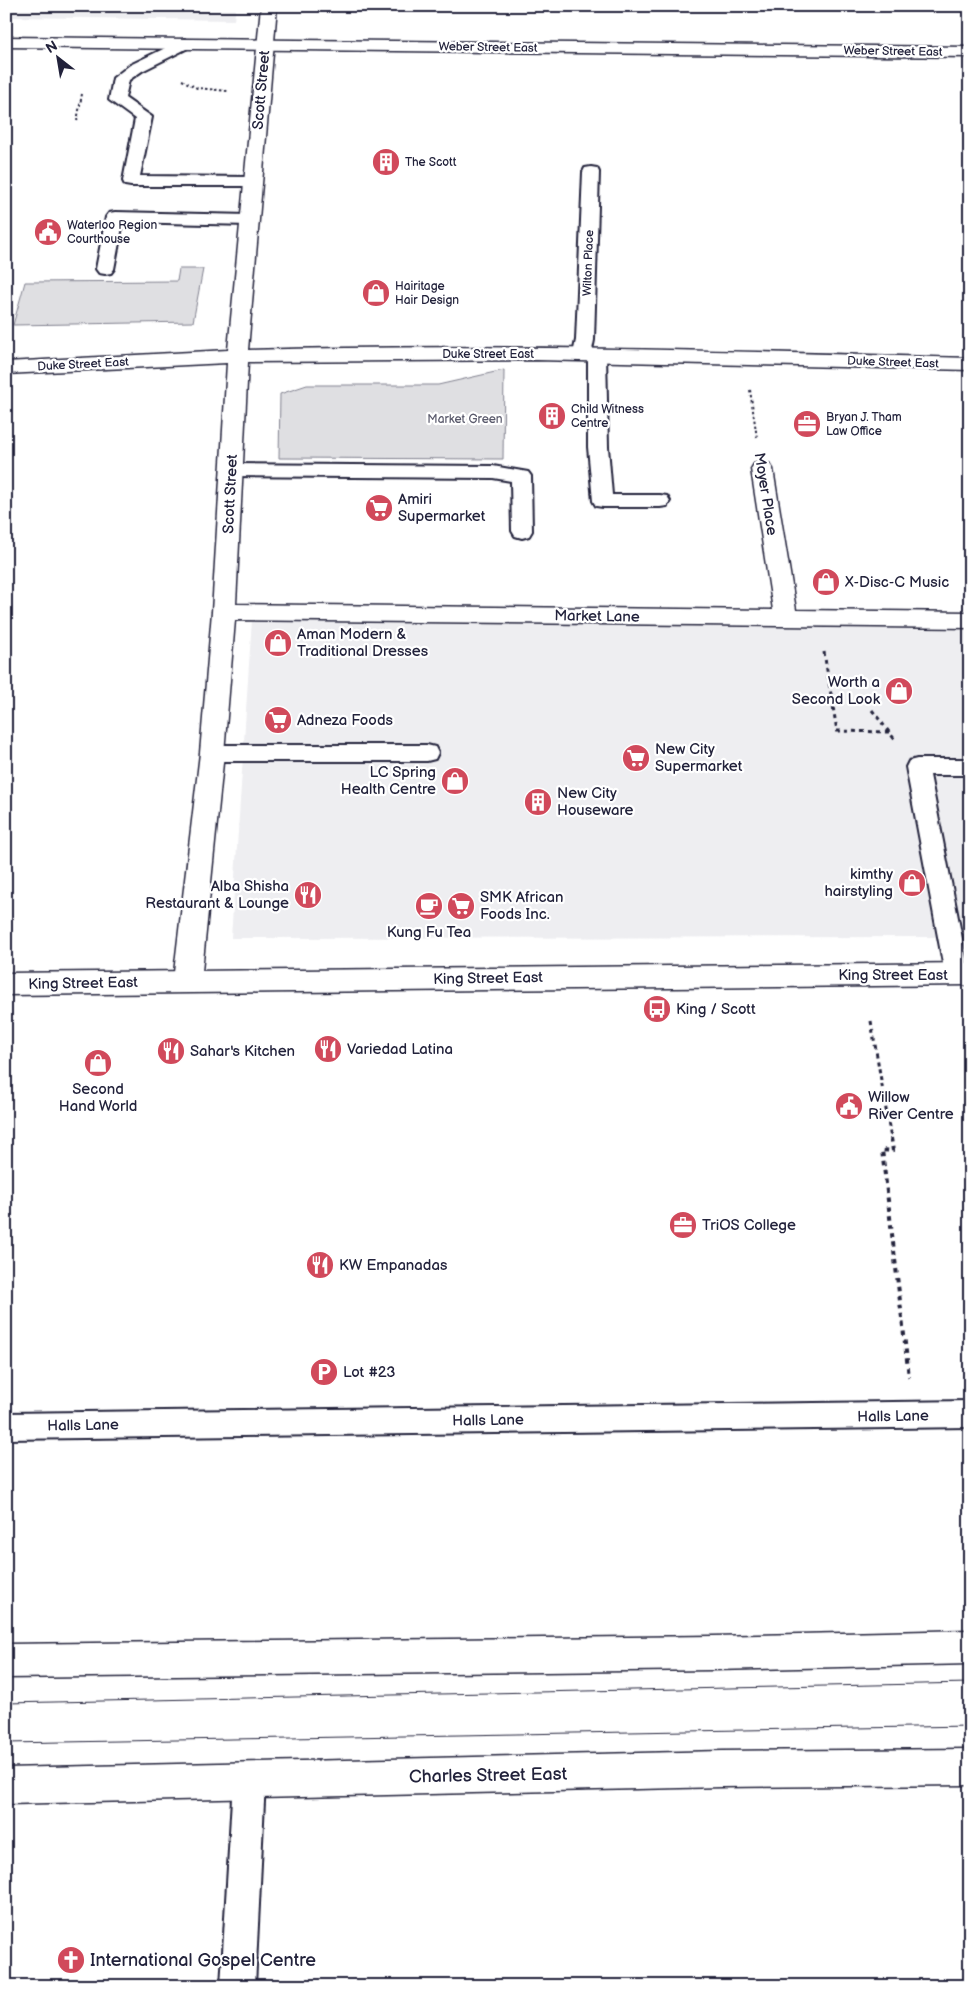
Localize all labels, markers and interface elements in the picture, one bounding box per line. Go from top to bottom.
north arrow [32,32,82,82]
text: N [43,37,60,57]
street label: Weber Street East [438,39,538,56]
street label: Weber Street East [843,43,943,60]
street label: Scott Street [249,49,274,130]
building icon: The Scott [371,147,401,177]
place label: The Scott [405,155,457,170]
public building icon: Waterloo Region Courthouse [33,217,63,247]
place label: Waterloo Region Courthouse [67,218,157,247]
street label: Wilton Place [580,230,597,296]
shop icon: Hairitage Hair Design [361,278,391,308]
place label: Hairitage Hair Design [395,279,459,308]
street label: Duke Street East [442,347,534,362]
street label: Duke Street East [847,353,939,372]
street label: Duke Street East [37,355,130,374]
building icon: Child Witness Centre [537,401,567,431]
place label: Child Witness Centre [571,402,644,431]
office icon: Bryan J. Tham Law Office [792,409,822,439]
place label: Bryan J. Tham Law Office [826,410,902,439]
park label: Market Green [427,412,503,427]
street label: Moyer Place [750,451,781,537]
street label: Scott Street [219,453,242,534]
place label: Amiri Supermarket [398,490,486,526]
supermarket icon: Amiri Supermarket [364,493,394,523]
shop icon: X-Disc-C Music [811,567,841,597]
place label: X-Disc-C Music [844,573,949,592]
street label: Market Lane [554,606,640,627]
place label: Aman Modern & Traditional Dresses [297,625,429,661]
shop icon: Aman Modern & Traditional Dresses [263,628,293,658]
place label: Worth a Second Look [792,673,881,709]
shop icon: Worth a Second Look [884,676,914,706]
supermarket icon: Adneza Foods [263,705,293,735]
place label: Adneza Foods [297,711,393,730]
place label: New City Supermarket [655,740,743,776]
supermarket icon: New City Supermarket [621,743,651,773]
place label: LC Spring Health Centre [341,763,436,799]
shop icon: LC Spring Health Centre [440,766,470,796]
place label: New City Houseware [557,784,634,820]
building icon: New City Houseware [523,787,553,817]
place label: kimthy hairstyling [825,865,893,901]
shop icon: kimthy hairstyling [897,868,927,898]
place label: Alba Shisha Restaurant & Lounge [145,877,289,913]
restaurant icon: Alba Shisha Restaurant & Lounge [293,880,323,910]
place label: SMK African Foods Inc. [480,888,563,924]
cafe icon: Kung Fu Tea [414,891,444,921]
supermarket icon: SMK African Foods Inc. [446,891,476,921]
place label: Kung Fu Tea [387,923,471,942]
street label: King Street East [838,966,948,985]
street label: King Street East [433,968,543,989]
street label: King Street East [28,973,138,994]
bus stop icon: King / Scott [642,994,672,1024]
place label: King / Scott [676,1000,756,1019]
restaurant icon: Variedad Latina [313,1034,343,1064]
restaurant icon: Sahar's Kitchen [156,1036,186,1066]
place label: Variedad Latina [347,1040,453,1059]
place label: Sahar's Kitchen [190,1042,295,1061]
shop icon: Second Hand World [83,1048,113,1078]
place label: Second Hand World [59,1080,137,1116]
place label: Willow River Centre [868,1088,954,1124]
public building icon: Willow River Centre [834,1091,864,1121]
office icon: TriOS College [668,1210,698,1240]
place label: TriOS College [702,1216,796,1235]
restaurant icon: KW Empanadas [305,1250,335,1280]
place label: KW Empanadas [339,1256,448,1275]
parking icon: Lot #23 [309,1357,339,1387]
place label: Lot #23 [343,1363,396,1382]
street label: Halls Lane [857,1406,929,1427]
street label: Halls Lane [452,1410,524,1431]
street label: Halls Lane [47,1415,119,1436]
street label: Charles Street East [409,1764,568,1787]
church icon: International Gospel Centre [56,1945,86,1975]
place label: International Gospel Centre [90,1950,316,1971]

